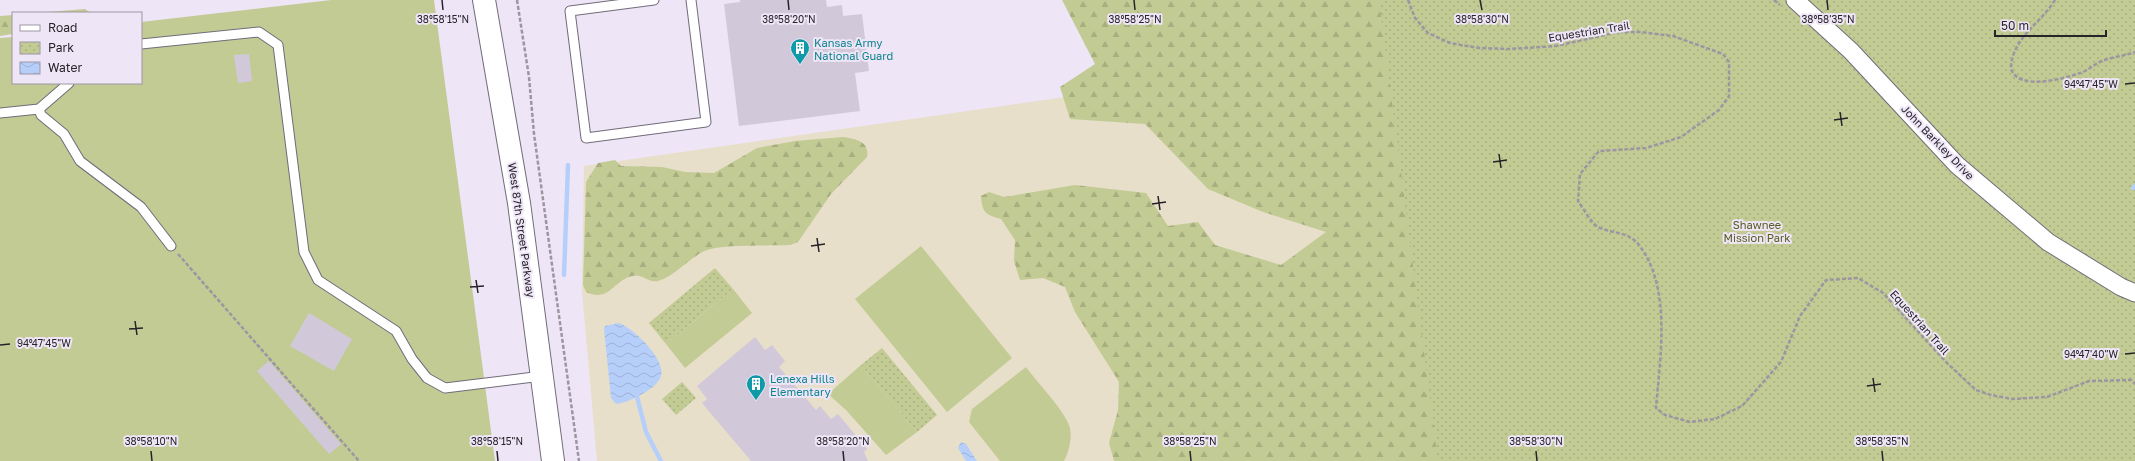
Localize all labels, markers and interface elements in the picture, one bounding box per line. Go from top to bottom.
legend [12,12,142,84]
scale bar [1995,12,2106,38]
text: 38°58'15"N [417,13,469,25]
text: 38°58'20"N [762,13,816,25]
text: 38°58'25"N [1108,13,1162,25]
text: 38°58'30"N [1455,13,1509,25]
text: 38°58'35"N [1801,13,1855,25]
street label: Equestrian Trail [1547,18,1631,44]
text: 50 m [2001,18,2029,33]
text: Road [48,20,77,35]
place label: Kansas Army National Guard [814,36,893,62]
building icon: Kansas Army National Guard [789,37,811,65]
text: Park [48,40,74,55]
text: Water [48,60,82,75]
text: 94°47'45"W [2064,78,2118,90]
street label: John Barkley Drive [1899,102,1977,182]
street label: West 87th Street Parkway [506,162,538,298]
park label: Shawnee Mission Park [1724,218,1790,244]
street label: Equestrian Trail [1888,287,1953,357]
text: 94°47'45"W [17,337,71,349]
text: 94°47'40"W [2064,348,2119,360]
place label: Lenexa Hills Elementary [770,372,835,398]
building icon: Lenexa Hills Elementary [745,373,767,401]
text: 38°58'10"N [125,435,177,447]
text: 38°58'15"N [471,435,523,447]
text: 38°58'20"N [816,435,870,447]
text: 38°58'25"N [1163,435,1217,447]
text: 38°58'30"N [1509,435,1563,447]
text: 38°58'35"N [1855,435,1909,447]

